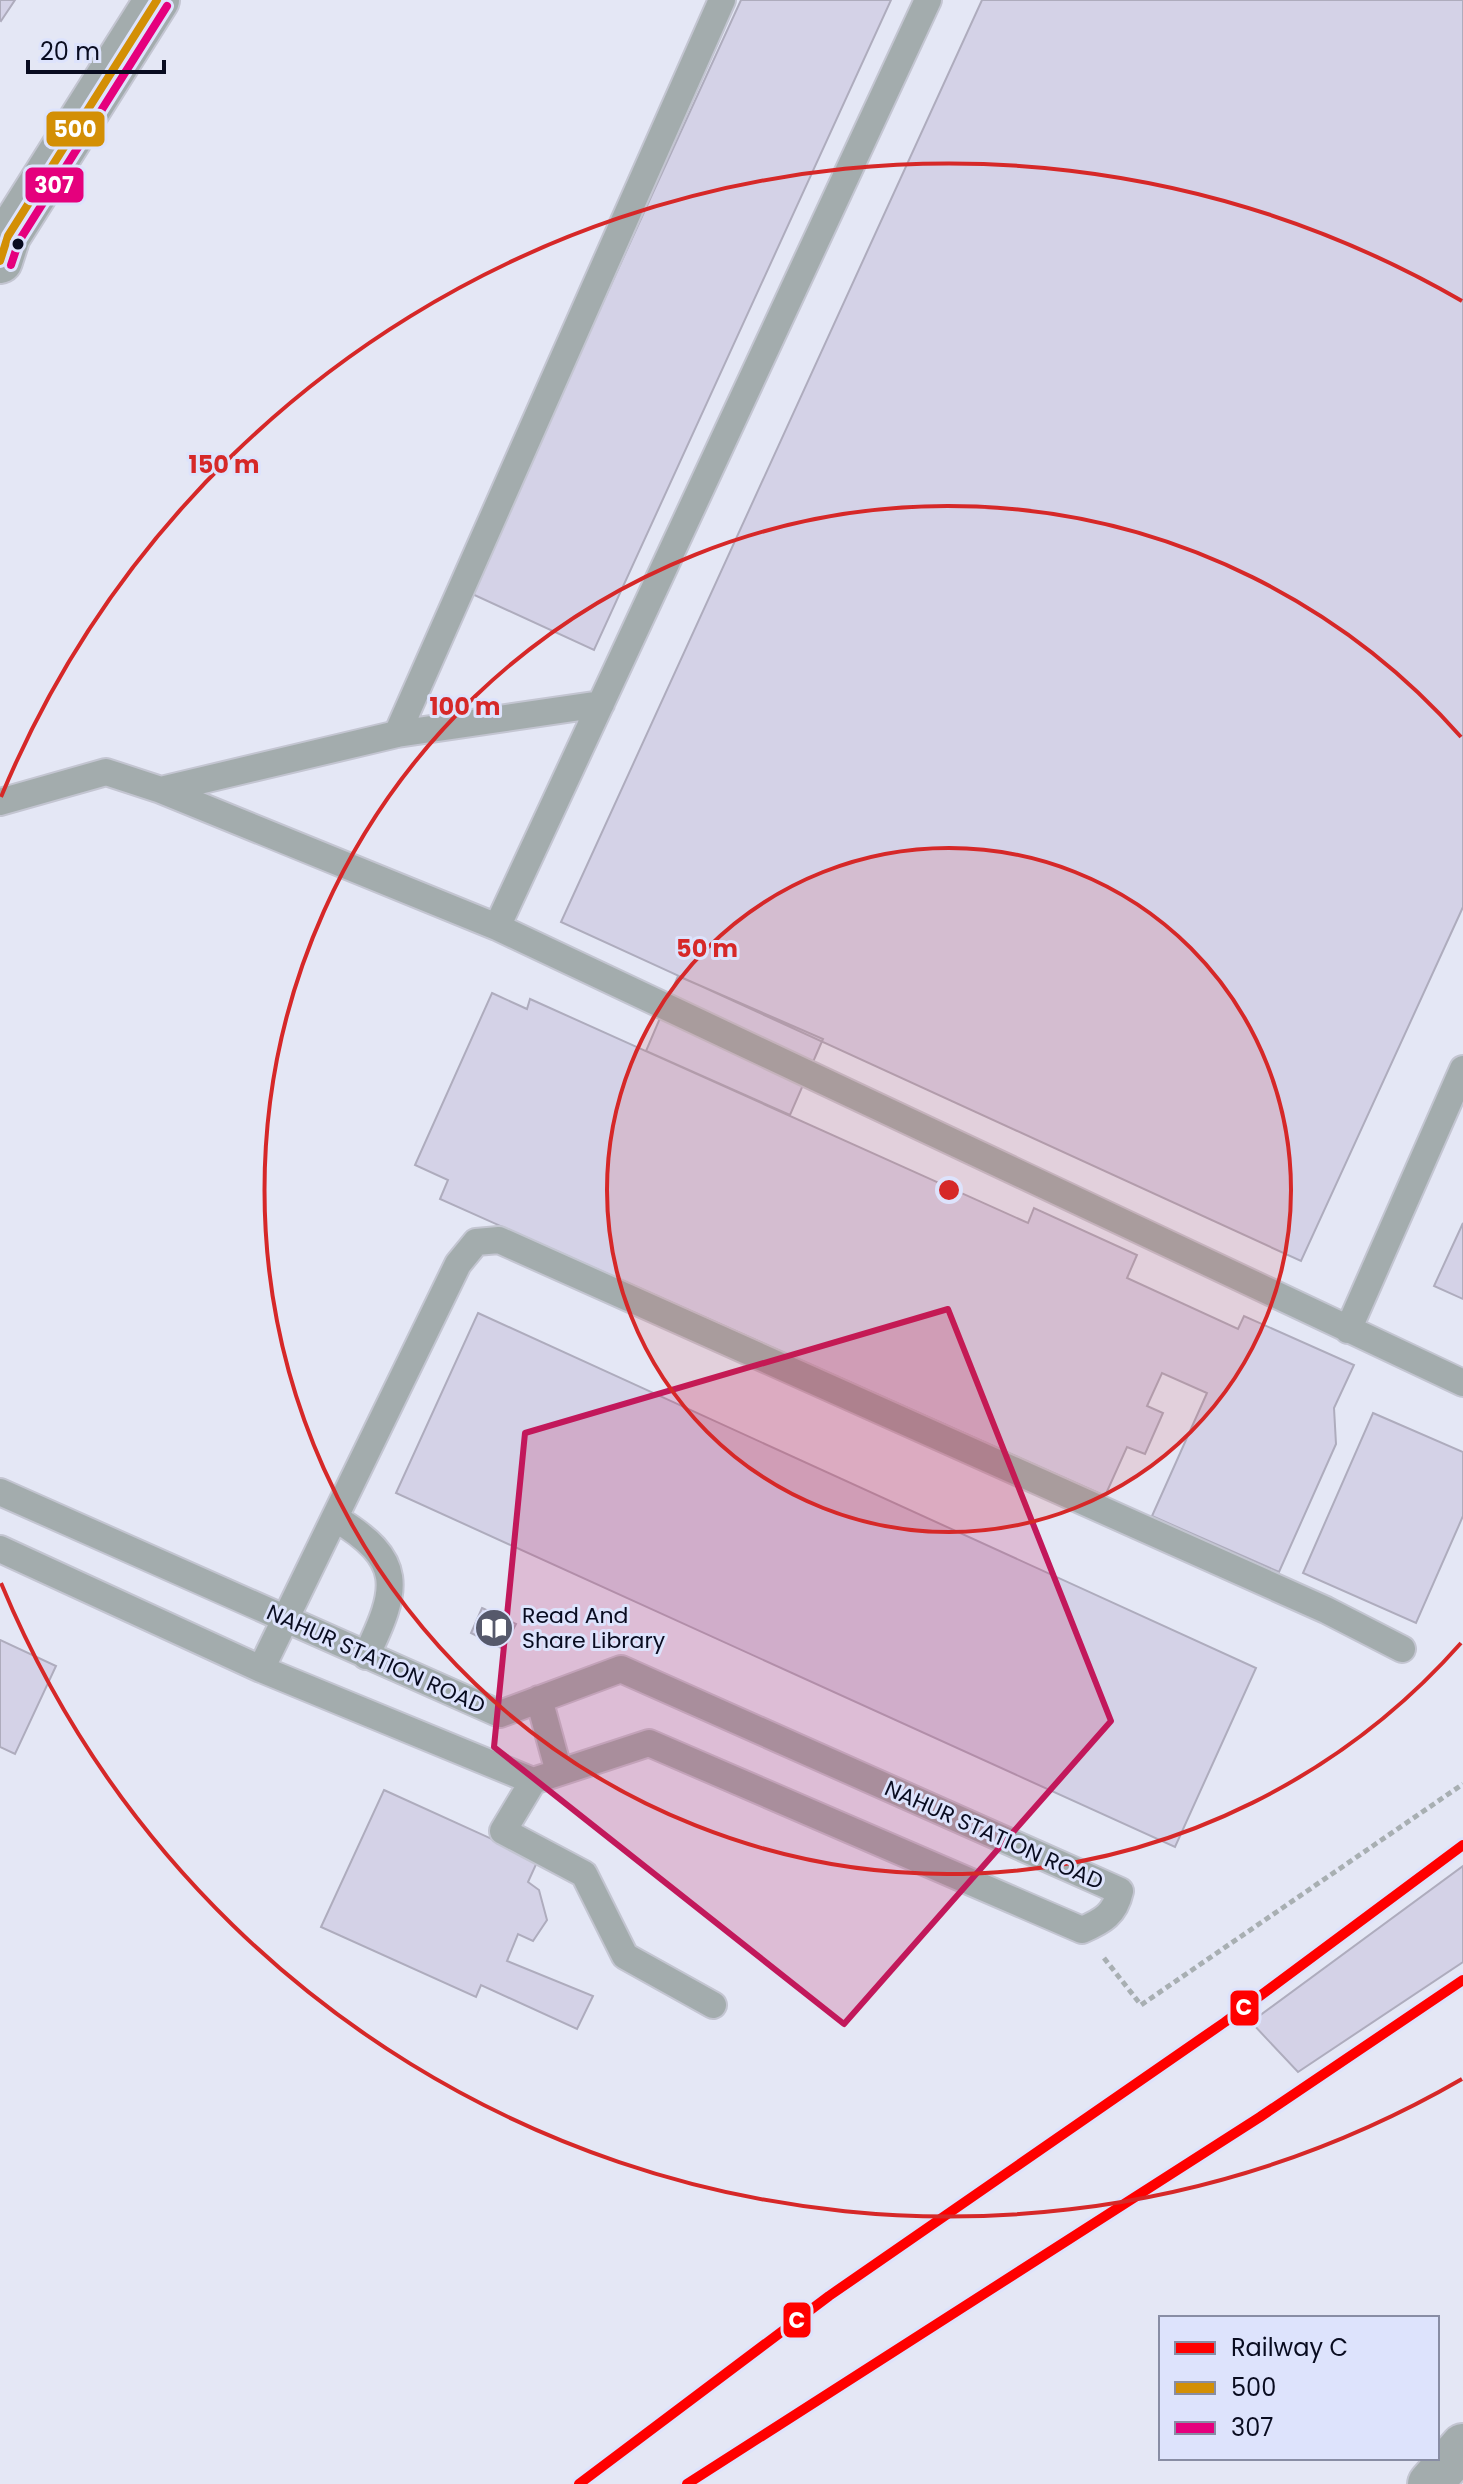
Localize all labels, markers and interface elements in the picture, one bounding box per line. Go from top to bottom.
scale bar [28,24,164,74]
text: 20 m [40,35,100,68]
line badge: 500 [45,110,106,148]
text: 500 [54,114,97,145]
line badge: 307 [24,166,85,204]
text: 307 [34,170,74,201]
unlabelled marker [10,236,26,252]
text: 150 m [189,448,259,481]
text: 100 m [430,690,500,723]
text: 50 m [676,932,738,965]
centre of rings [935,1176,963,1204]
street label: NAHUR STATION ROAD [262,1597,490,1721]
place label: Read And Share Library [522,1600,666,1656]
library icon: Read And Share Library [473,1607,515,1649]
street label: NAHUR STATION ROAD [880,1773,1108,1897]
line badge: C [1229,1989,1260,2027]
text: C [1236,1992,1252,2023]
line badge: C [782,2301,812,2339]
text: C [789,2305,805,2336]
legend [1159,2316,1439,2460]
text: Railway C [1231,2331,1348,2364]
text: 500 [1231,2371,1276,2404]
text: 307 [1231,2411,1273,2444]

